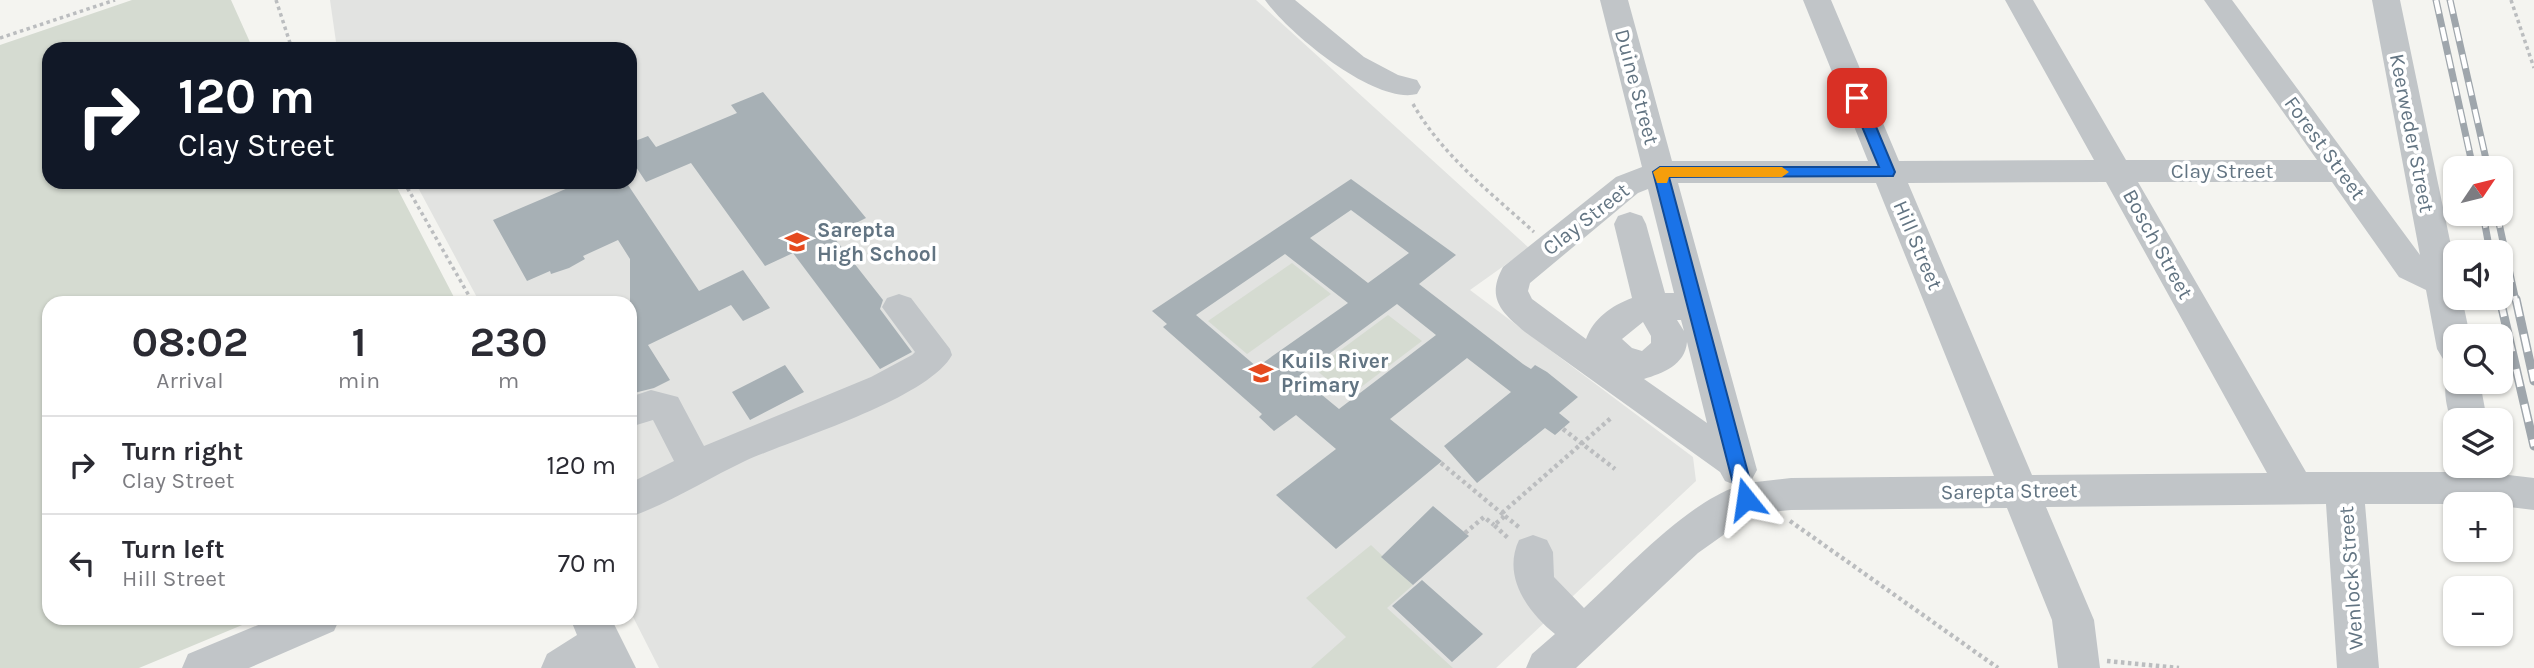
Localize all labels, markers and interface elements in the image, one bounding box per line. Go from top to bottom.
street label: Duine Street [1610,26,1664,148]
street label: Keerweder Street [2385,52,2439,215]
text: 120 m [178,68,315,125]
pin [1827,68,1887,128]
icon: right [63,70,154,161]
icon: arrive [1838,79,1876,117]
street label: Forest Street [2279,92,2371,204]
text: Clay Street [178,127,335,164]
north arrow [2443,156,2513,226]
map controls [2443,156,2513,646]
street label: Clay Street [2171,159,2273,183]
street label: Clay Street [1538,178,1634,260]
street label: Bosch Street [2118,185,2198,303]
street label: Hill Street [1888,197,1948,293]
place label: Sarepta High School [817,218,937,266]
school or university icon: Sarepta High School [783,228,811,256]
button: sound [2443,240,2513,310]
text: 08:02 [131,317,248,367]
text: 1 [351,317,366,367]
text: 230 [469,317,548,367]
button: search [2443,324,2513,394]
place label: Kuils River Primary [1281,349,1389,397]
school or university icon: Kuils River Primary [1247,359,1275,387]
text: Arrival [156,367,224,394]
text: min [338,367,380,394]
text: m [498,367,519,394]
button: layers [2443,408,2513,478]
text: Turn right [122,436,243,467]
icon: right [63,446,101,484]
text: 120 m [546,450,616,481]
position arrow [1709,462,1783,536]
text: Clay Street [122,467,235,494]
street label: Sarepta Street [1940,478,2078,504]
button: + [2443,492,2513,562]
street label: Wenlock Street [2334,505,2368,651]
text: Turn left [122,534,224,565]
icon: left [63,544,101,582]
text: 70 m [558,548,616,579]
text: Hill Street [122,565,226,592]
button: − [2443,576,2513,646]

